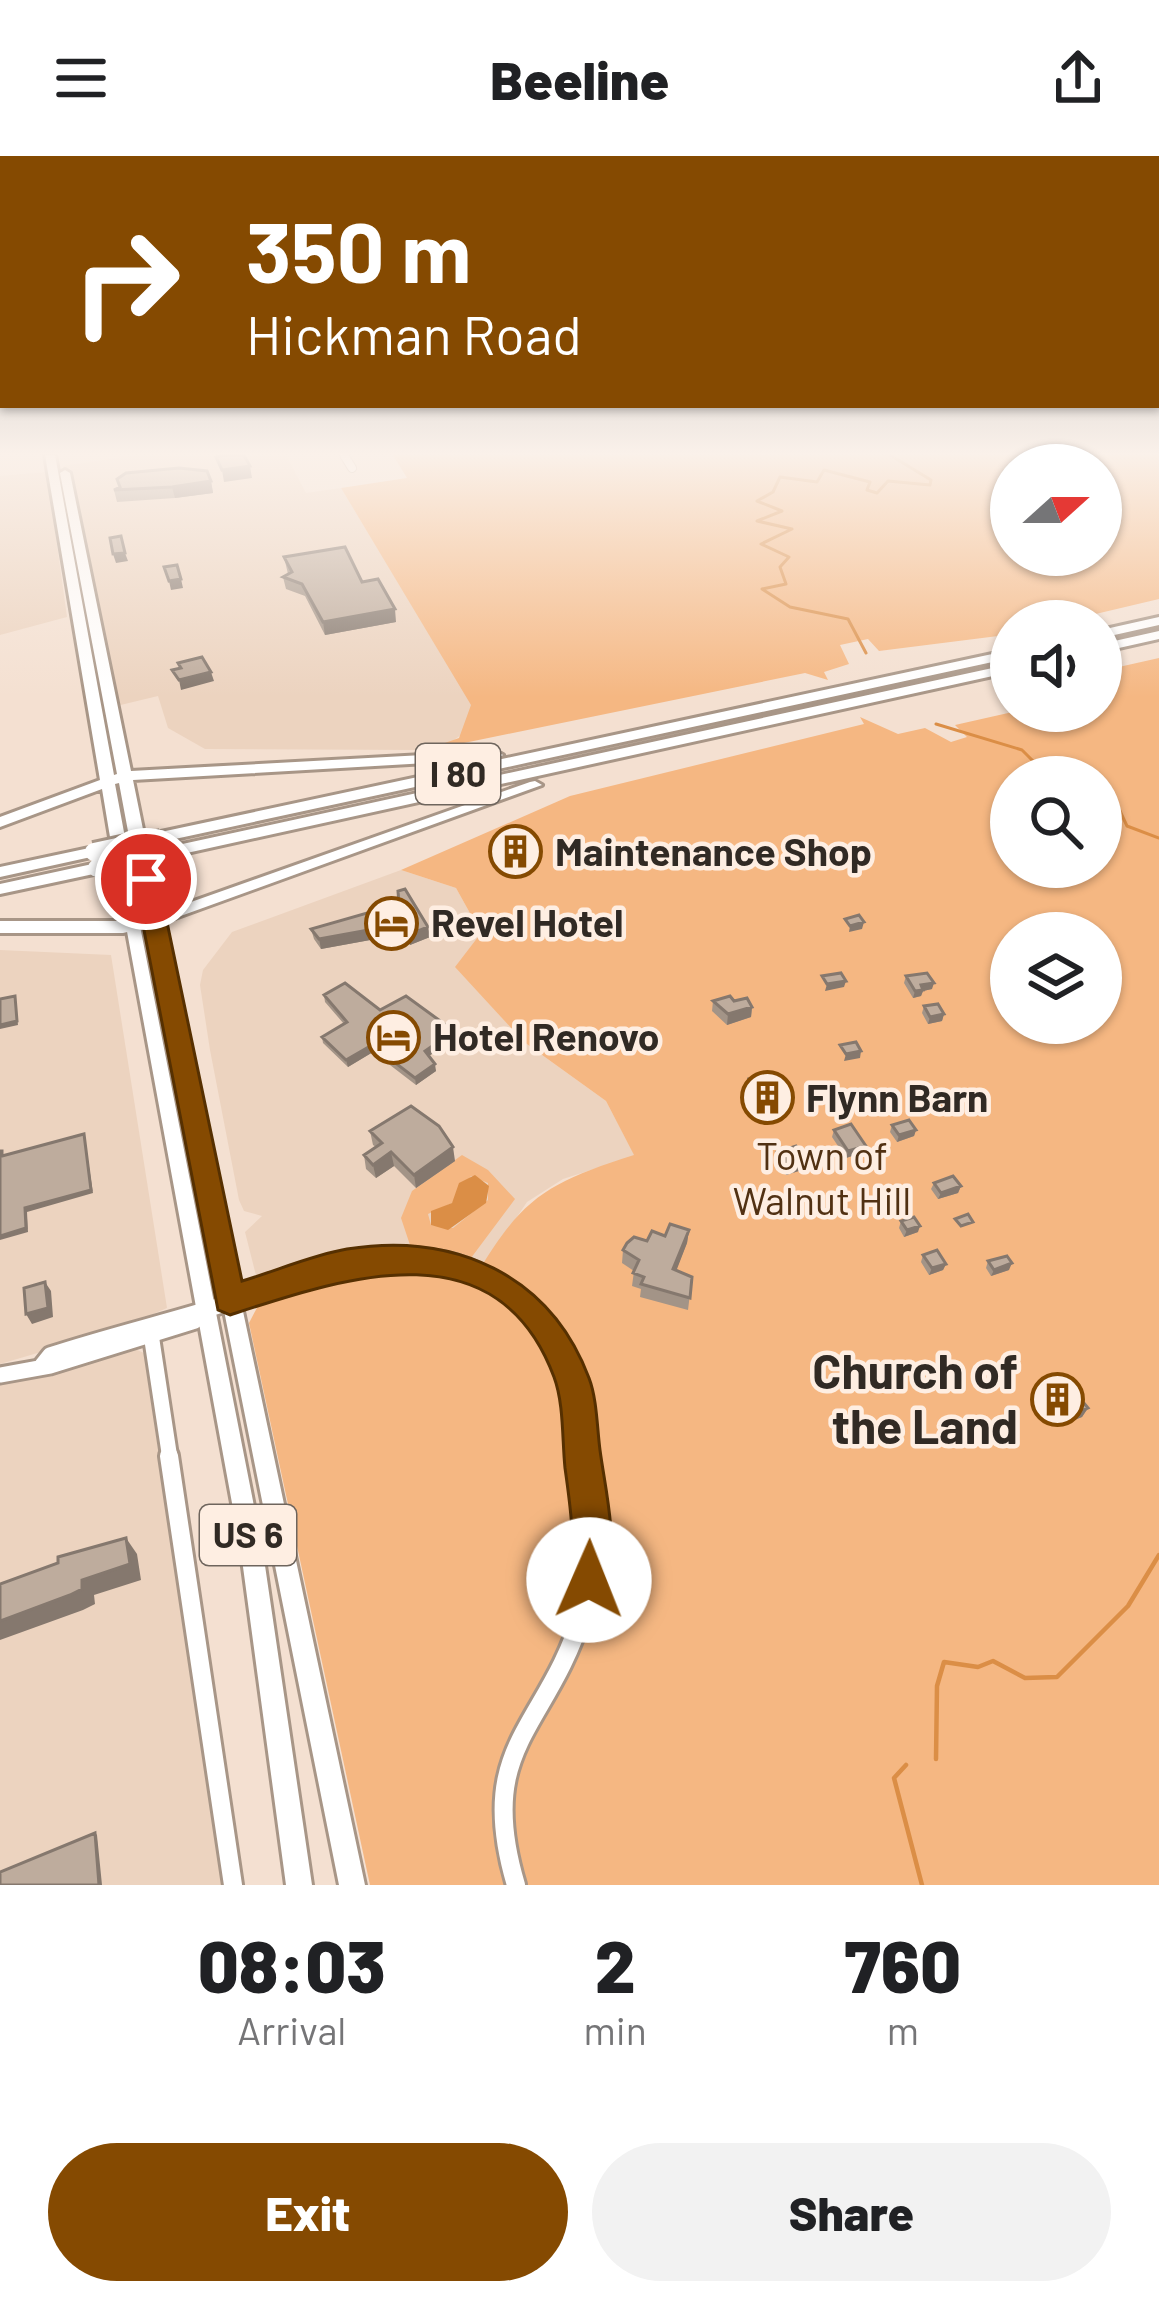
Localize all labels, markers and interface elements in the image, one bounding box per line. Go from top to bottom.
icon: menu [48,45,114,111]
icon: share [1045,45,1111,111]
text: Beeline [490,46,669,111]
text: 350 m [246,199,471,300]
icon: right [48,204,204,360]
text: Hickman Road [246,301,582,366]
north arrow [990,444,1122,576]
map controls [990,444,1122,1044]
button: sound [990,600,1122,732]
road number: I 80 [416,744,500,804]
button: search [990,756,1122,888]
building icon: Maintenance Shop [488,824,544,880]
place label: Maintenance Shop [555,827,872,874]
pin [95,828,197,930]
icon: arrive [113,846,179,912]
hotel icon: Revel Hotel [364,895,420,951]
place label: Revel Hotel [431,898,624,945]
button: layers [990,912,1122,1044]
hotel icon: Hotel Renovo [366,1009,422,1065]
place label: Hotel Renovo [433,1012,659,1059]
building icon: Flynn Barn [739,1070,795,1126]
place label: Flynn Barn [806,1073,988,1120]
park label: Town of Walnut Hill [733,1131,911,1223]
place label: Church of the Land [812,1341,1018,1454]
building icon: Church of the Land [1029,1372,1085,1428]
road number: US 6 [200,1505,296,1565]
position arrow [526,1517,652,1643]
text: 08:03 [198,1921,386,2007]
text: 2 [595,1921,636,2007]
text: 760 [845,1921,961,2007]
text: Arrival [237,2006,346,2053]
text: min [584,2006,647,2053]
text: m [887,2006,919,2053]
button: Exit [48,2143,568,2281]
button: Share [592,2143,1111,2281]

